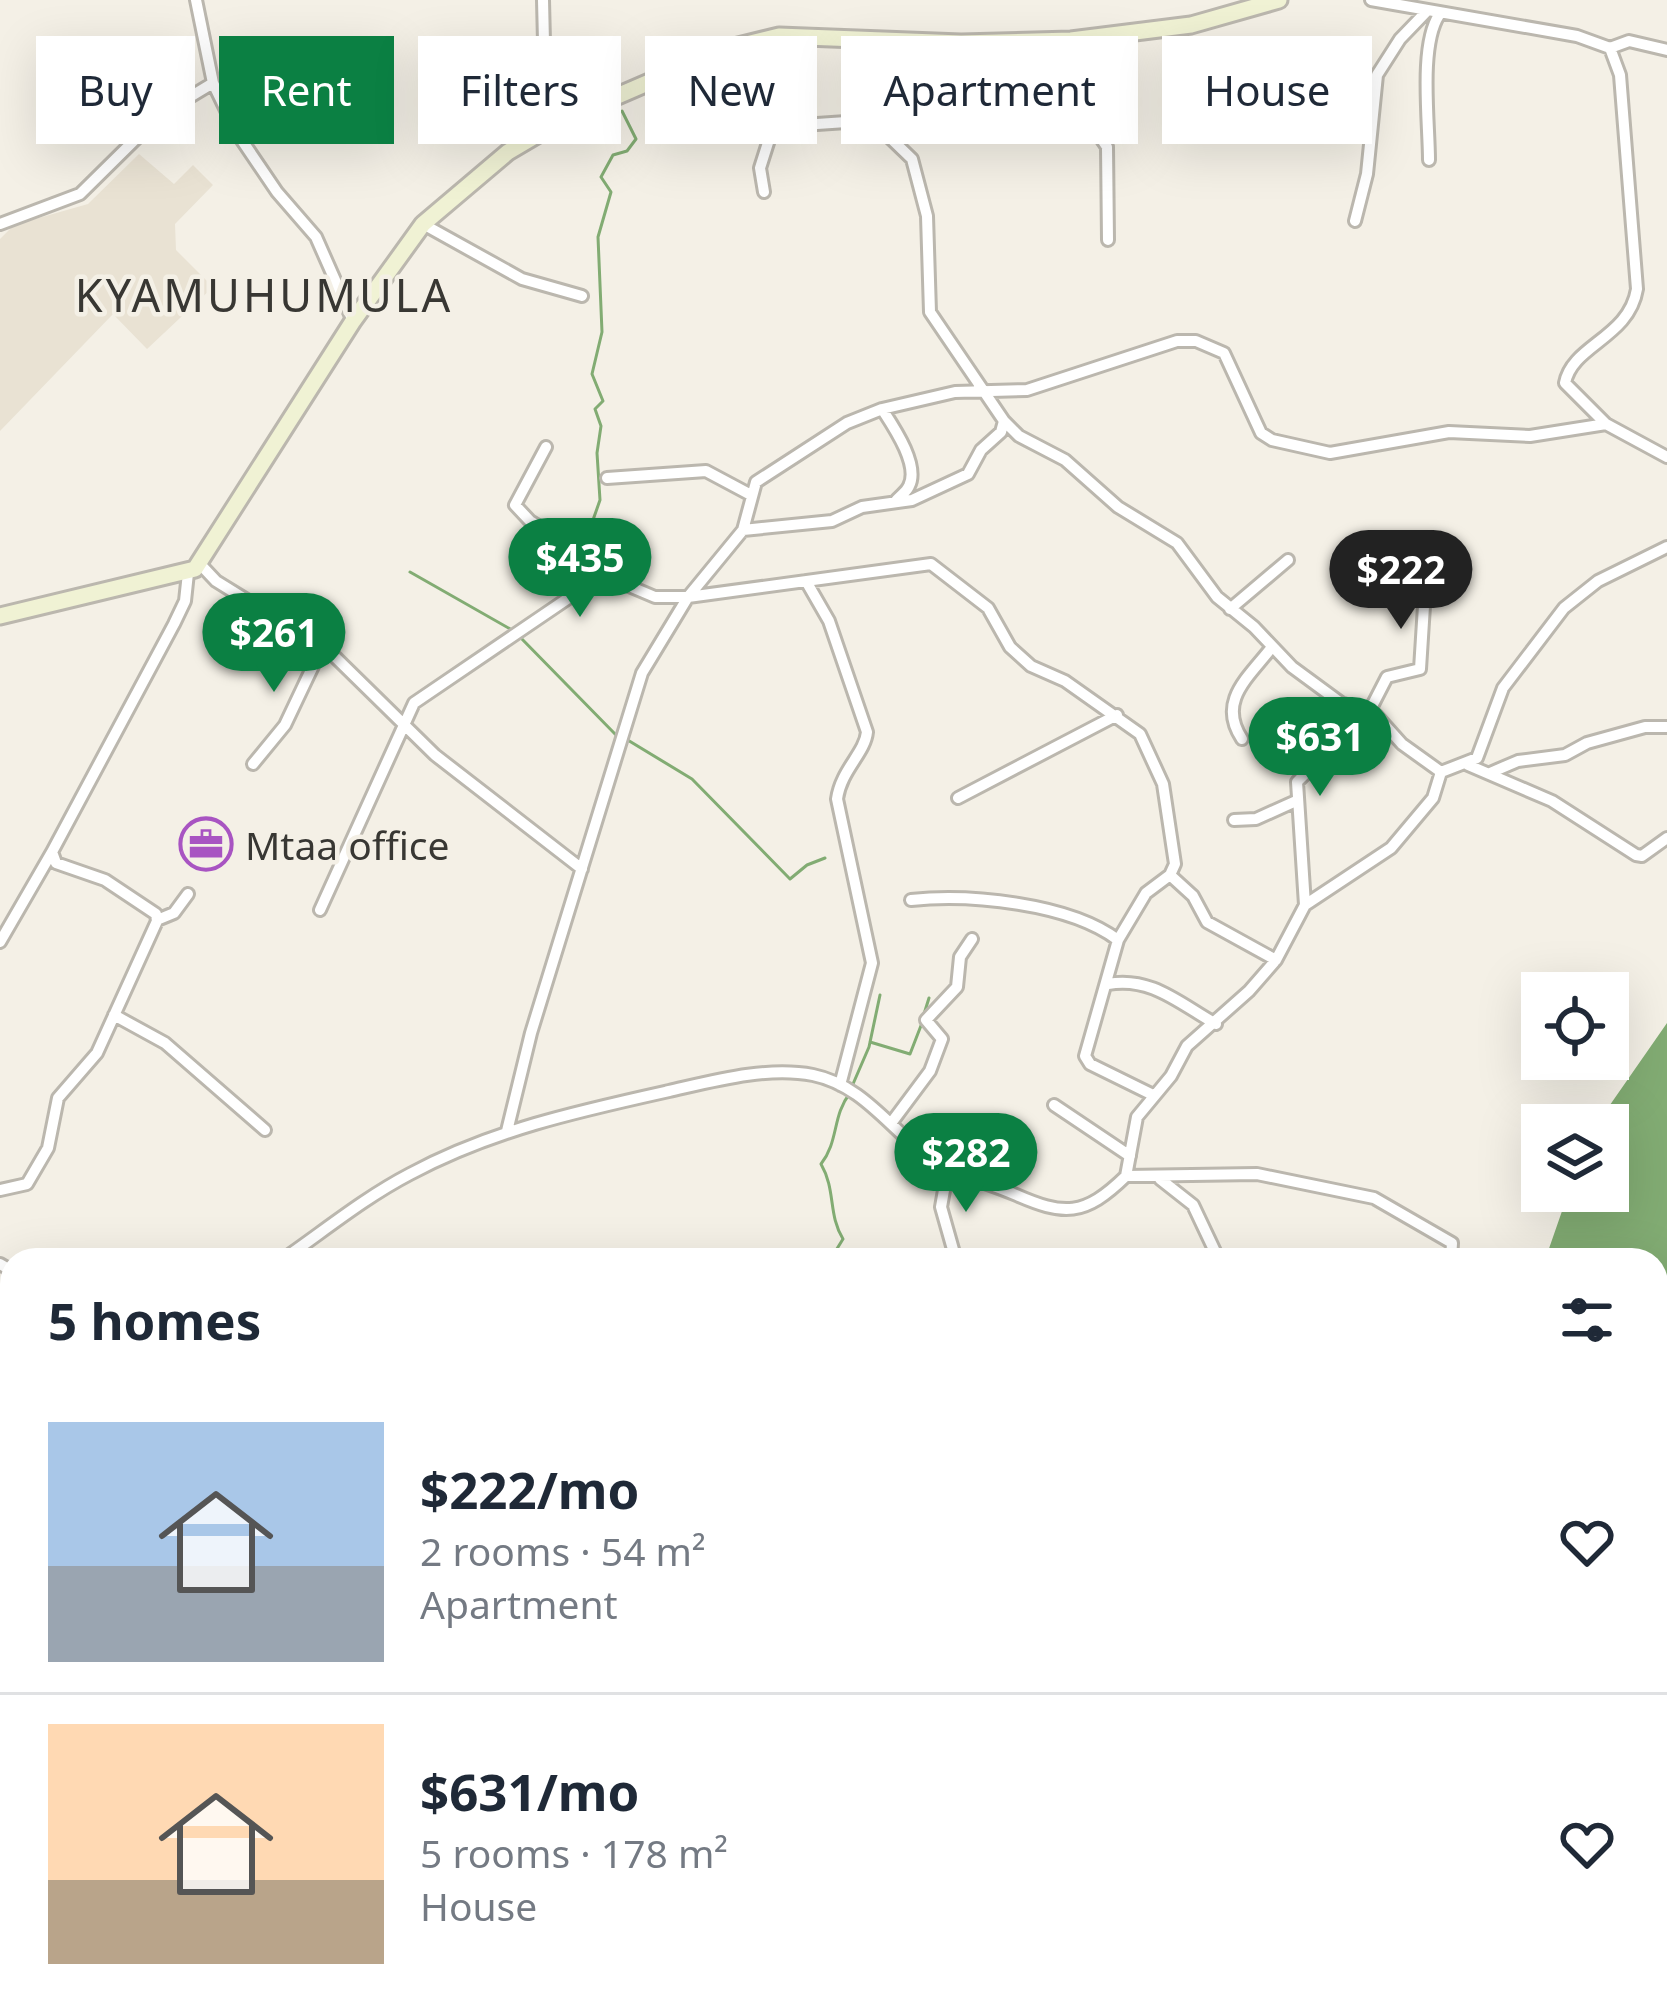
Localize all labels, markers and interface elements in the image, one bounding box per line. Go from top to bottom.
chip: Buy [36,36,195,144]
chip: Rent [219,36,394,144]
chip: Filters [418,36,621,144]
chip: New [645,36,817,144]
chip: Apartment [841,36,1138,144]
chip: House [1162,36,1372,144]
district label: KYAMUHUMULA [75,264,453,325]
pin: $435 [509,518,651,620]
text: $435 [535,530,625,583]
pin: $222 [1330,530,1472,632]
text: $222 [1356,542,1446,595]
pin: $261 [203,593,345,695]
text: $261 [229,605,319,658]
pin: $631 [1249,697,1391,799]
text: $631 [1275,709,1365,762]
office icon: Mtaa office [178,816,234,872]
place label: Mtaa office [245,818,450,871]
map controls [1521,972,1629,1212]
button: locate [1521,972,1629,1080]
button: layers [1521,1104,1629,1212]
pin: $282 [895,1113,1037,1215]
text: $282 [921,1125,1011,1178]
text: 5 homes [48,1285,261,1355]
icon: filters [1554,1287,1620,1353]
text: $222/mo [420,1454,639,1524]
icon: home [144,1470,288,1614]
icon: heart [1554,1509,1620,1575]
text: 2 rooms · 54 m² [420,1524,706,1577]
text: Apartment [420,1577,618,1630]
text: $631/mo [420,1756,639,1826]
icon: home [144,1772,288,1916]
icon: heart [1554,1811,1620,1877]
text: 5 rooms · 178 m² [420,1826,728,1879]
text: House [420,1879,537,1932]

